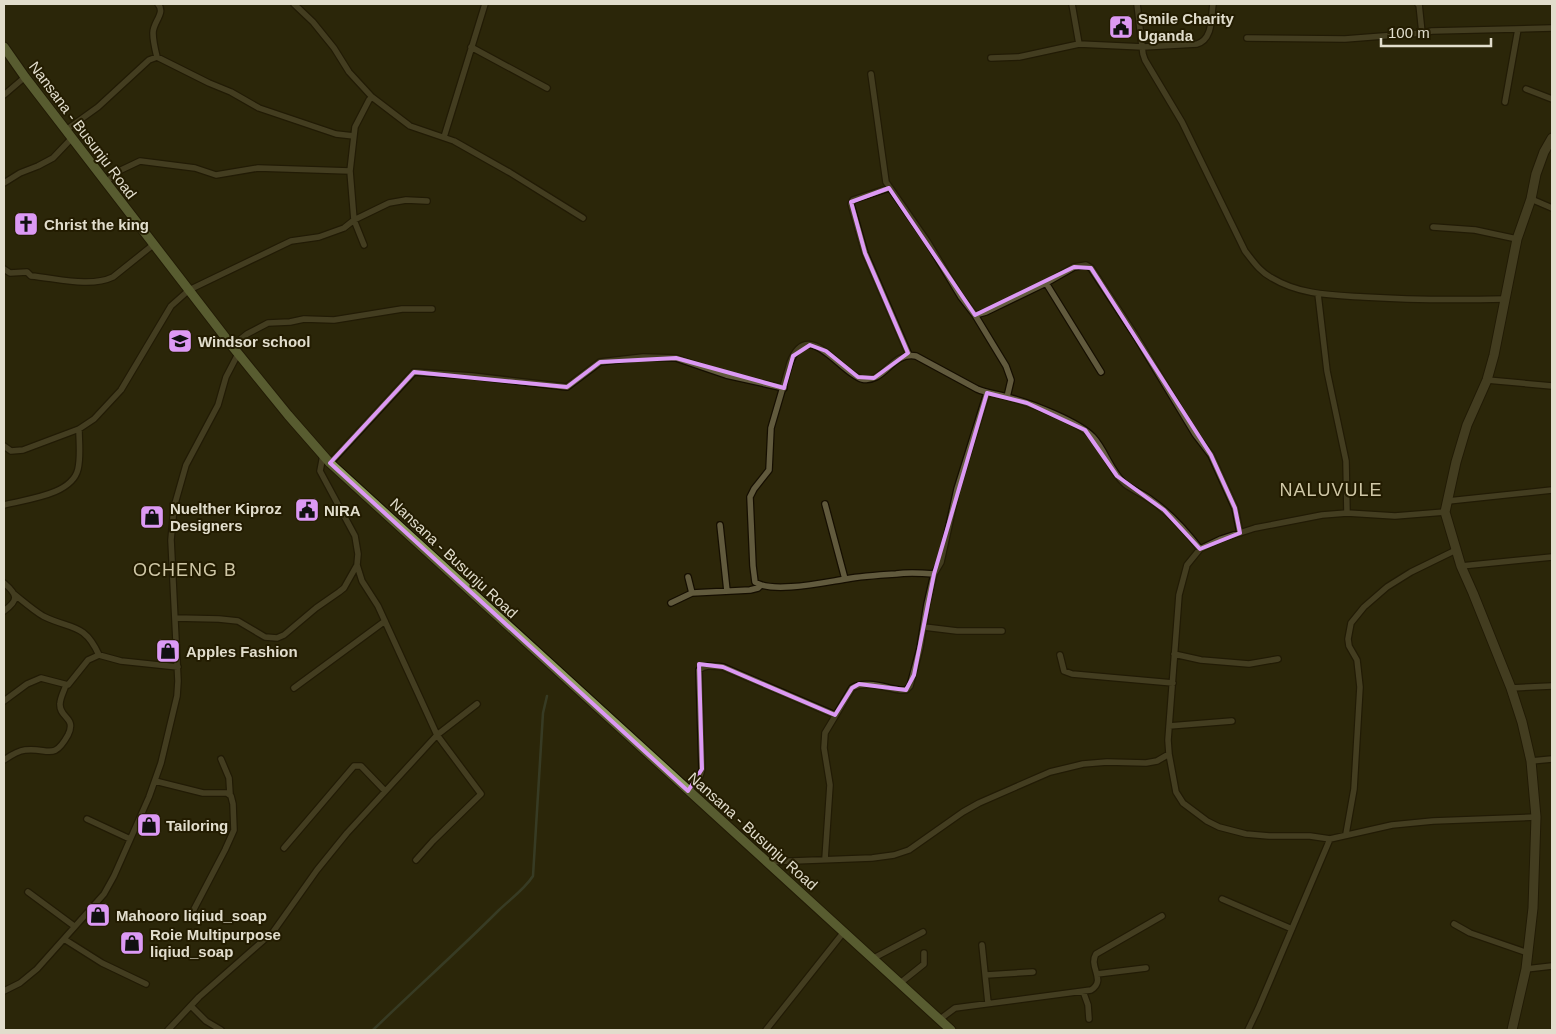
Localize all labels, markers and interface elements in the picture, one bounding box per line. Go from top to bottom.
place label: Smile Charity Uganda [1138,10,1235,44]
public building icon: Smile Charity Uganda [1108,14,1134,40]
scale bar [1381,15,1491,47]
text: 100 m [1388,24,1430,41]
street label: Nansana - Busunju Road [26,58,140,202]
church icon: Christ the king [13,211,39,237]
place label: Christ the king [44,216,149,233]
school or university icon: Windsor school [167,328,193,354]
place label: Windsor school [198,333,310,350]
district label: NALUVULE [1279,480,1383,500]
street label: Nansana - Busunju Road [387,495,521,621]
public building icon: NIRA [294,497,320,523]
place label: Nuelther Kiproz Designers [170,500,282,534]
place label: NIRA [324,502,361,519]
shop icon: Nuelther Kiproz Designers [139,504,165,530]
district label: OCHENG B [133,560,237,580]
shop icon: Apples Fashion [155,638,181,664]
place label: Apples Fashion [186,643,298,660]
street label: Nansana - Busunju Road [685,769,821,893]
shop icon: Tailoring [136,812,162,838]
place label: Tailoring [166,817,228,834]
shop icon: Mahooro liqiud_soap [85,902,111,928]
place label: Mahooro liqiud_soap [116,907,267,924]
place label: Roie Multipurpose liqiud_soap [150,926,281,960]
shop icon: Roie Multipurpose liqiud_soap [119,930,145,956]

